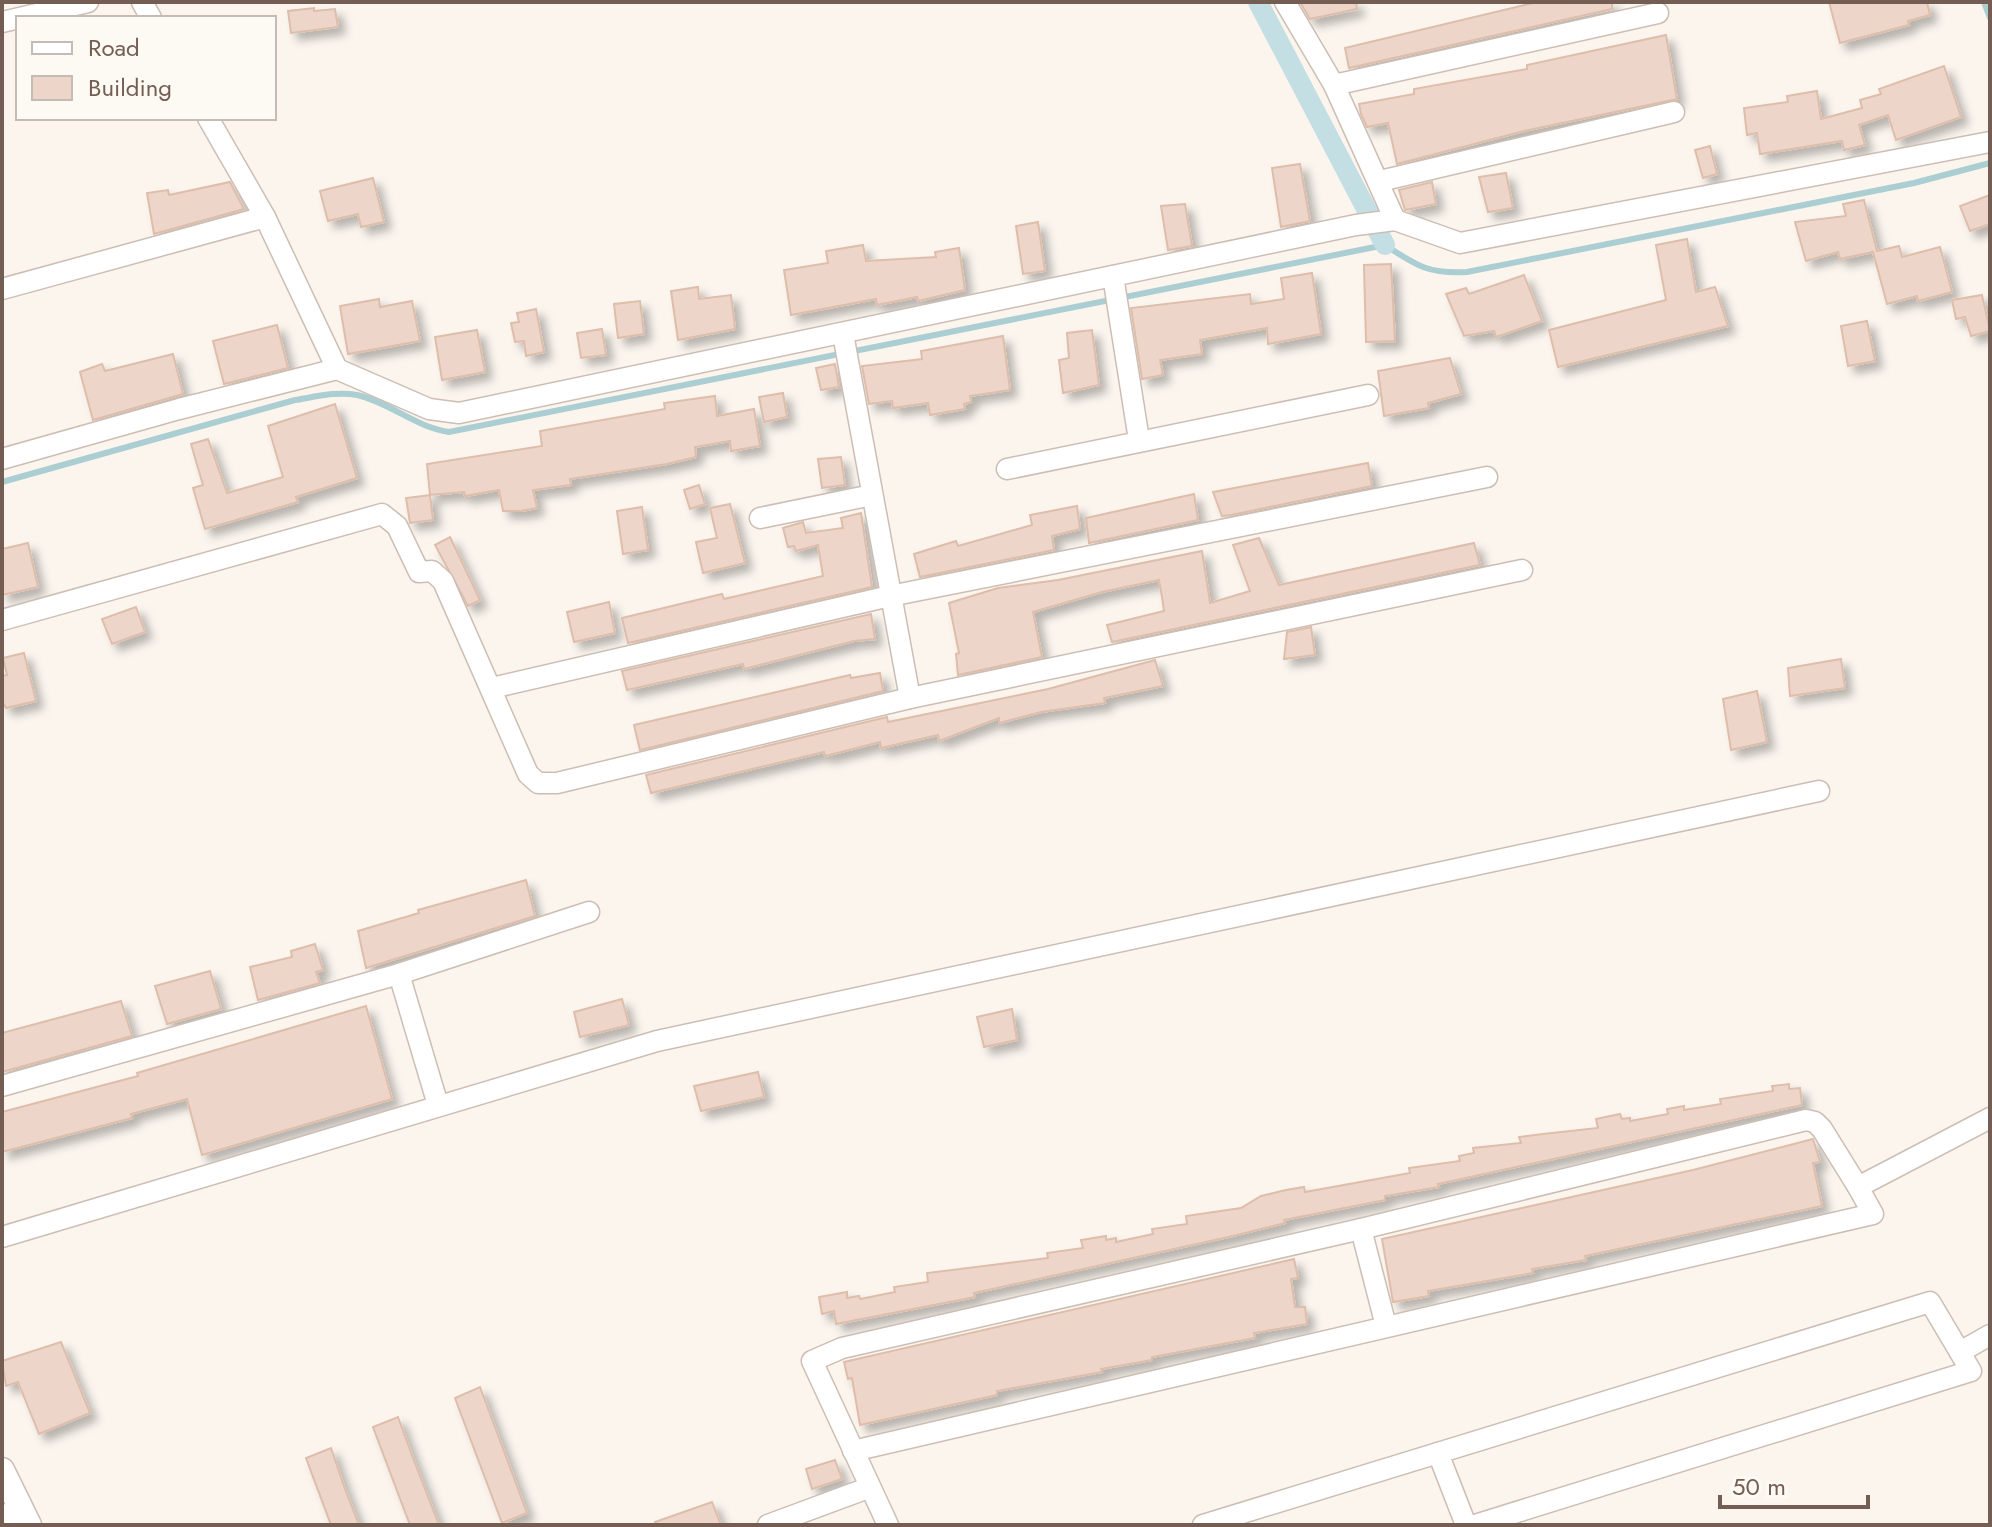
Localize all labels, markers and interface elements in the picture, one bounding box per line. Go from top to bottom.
legend [16,16,276,120]
text: Road [88,30,140,65]
text: Building [88,70,172,105]
scale bar [1720,1459,1868,1509]
text: 50 m [1732,1469,1786,1504]

